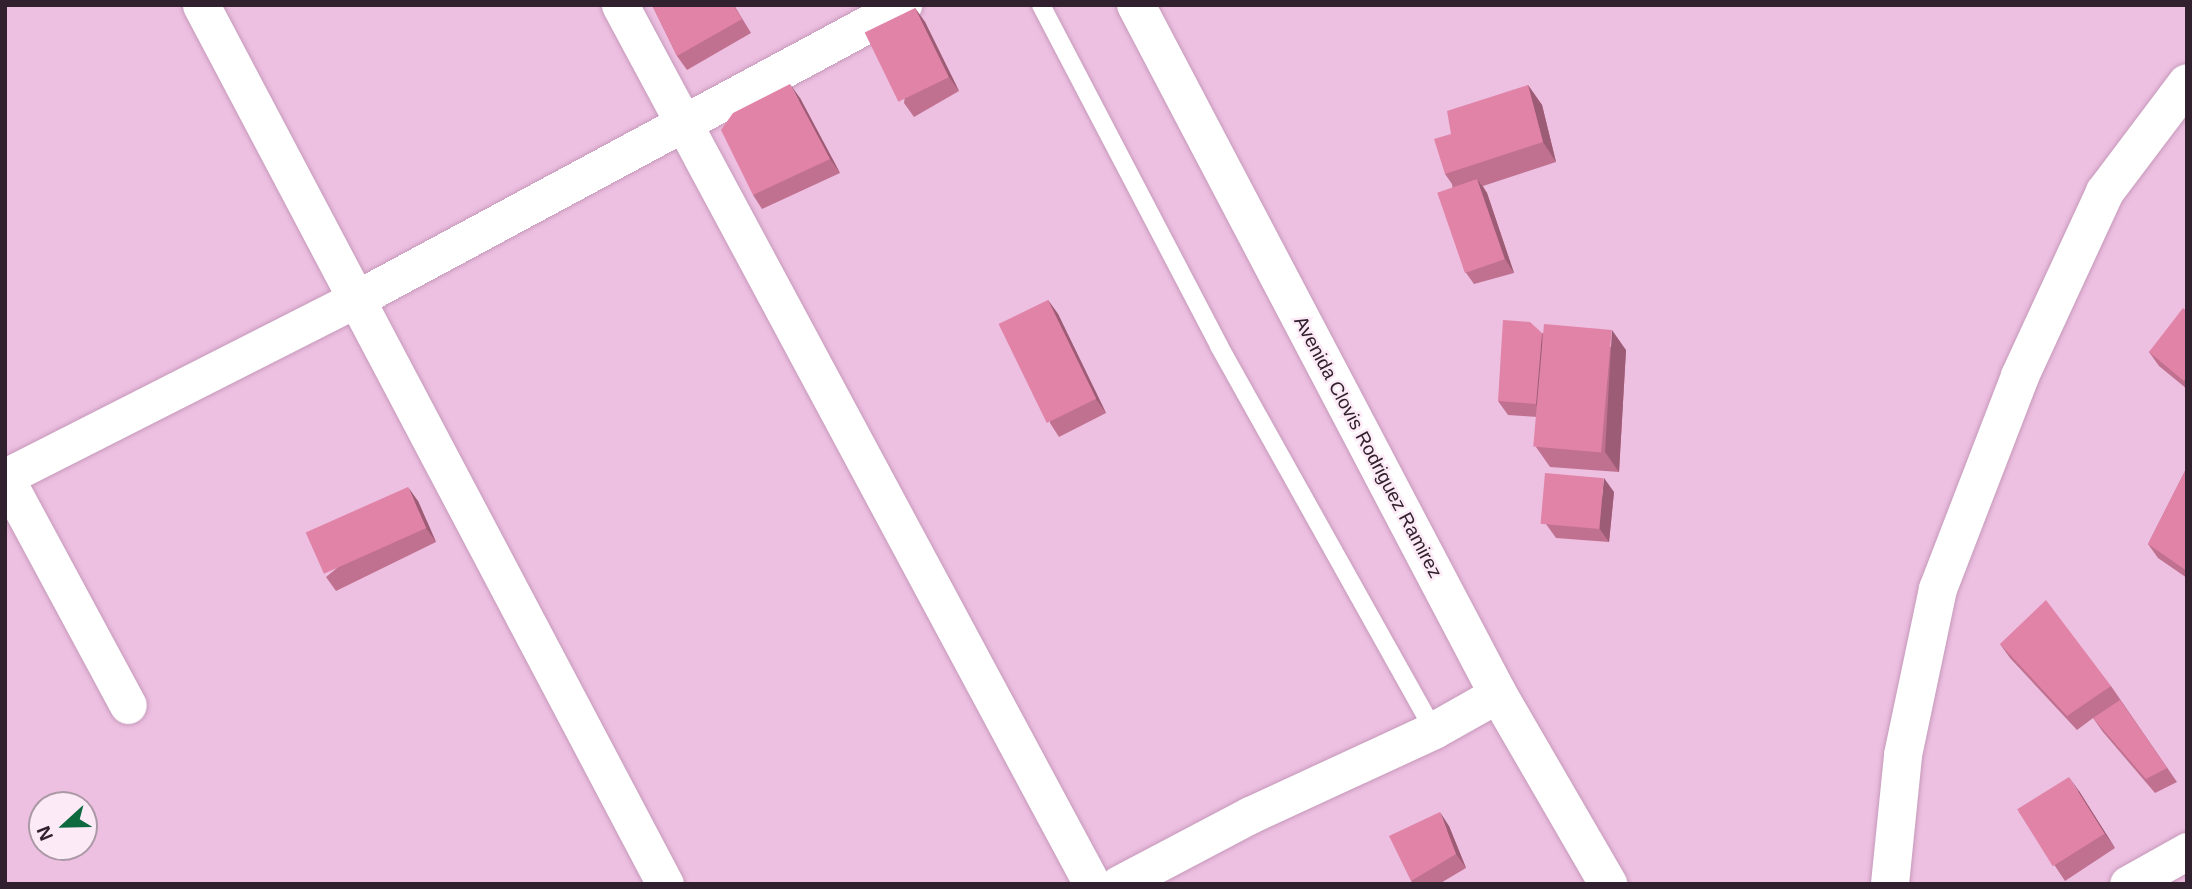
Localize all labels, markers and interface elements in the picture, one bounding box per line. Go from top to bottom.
street label: Avenida Clovis Rodriguez Ramirez [1289,312,1447,582]
north arrow [28,791,98,861]
text: N [33,823,57,844]

